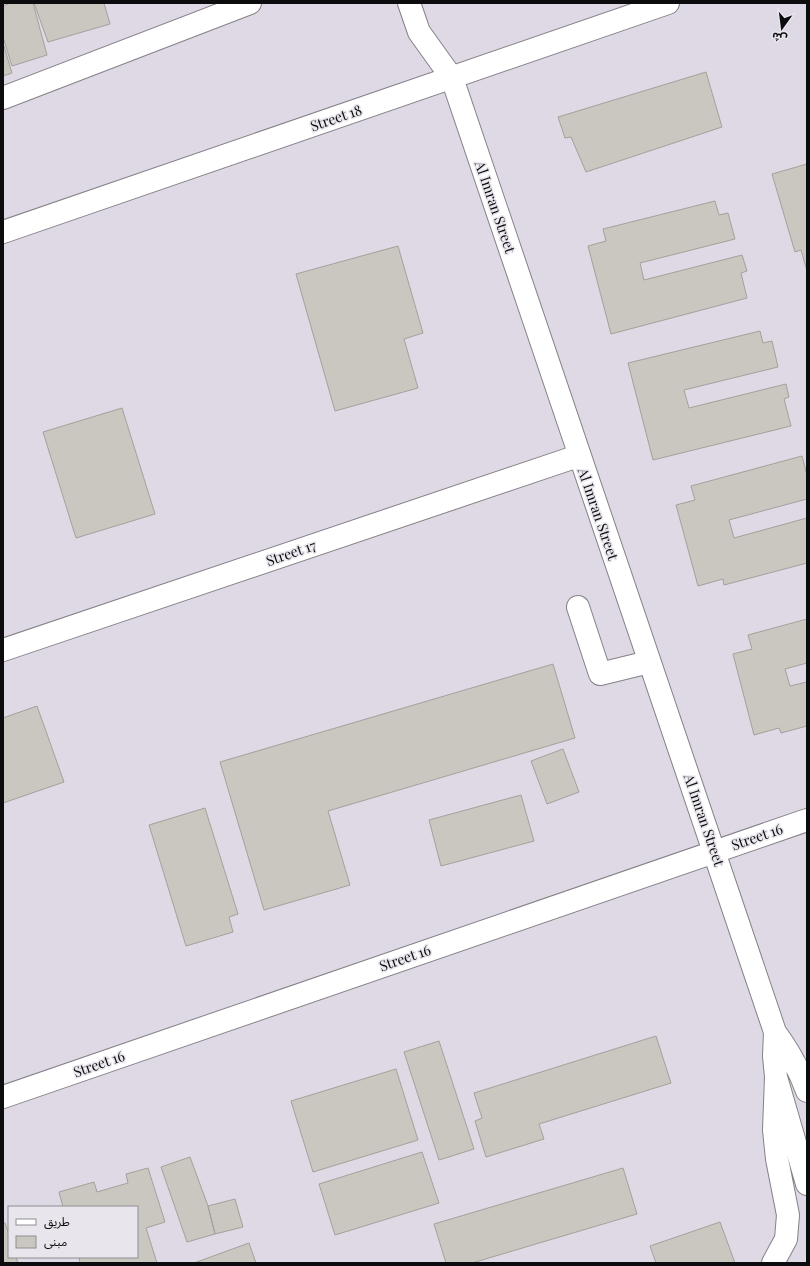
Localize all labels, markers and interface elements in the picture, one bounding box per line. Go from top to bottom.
north arrow [762,8,802,48]
text: ش [770,29,789,47]
street label: Street 18 [308,100,364,135]
street label: Al Imran Street [471,157,520,256]
street label: Al Imran Street [574,464,623,563]
street label: Street 17 [263,535,319,570]
street label: Al Imran Street [680,770,729,869]
street label: Street 16 [729,819,785,854]
street label: Street 16 [377,940,433,975]
street label: Street 16 [71,1046,127,1081]
legend [8,1206,138,1258]
text: طريق [44,1213,70,1230]
text: مبنى [44,1233,67,1249]

